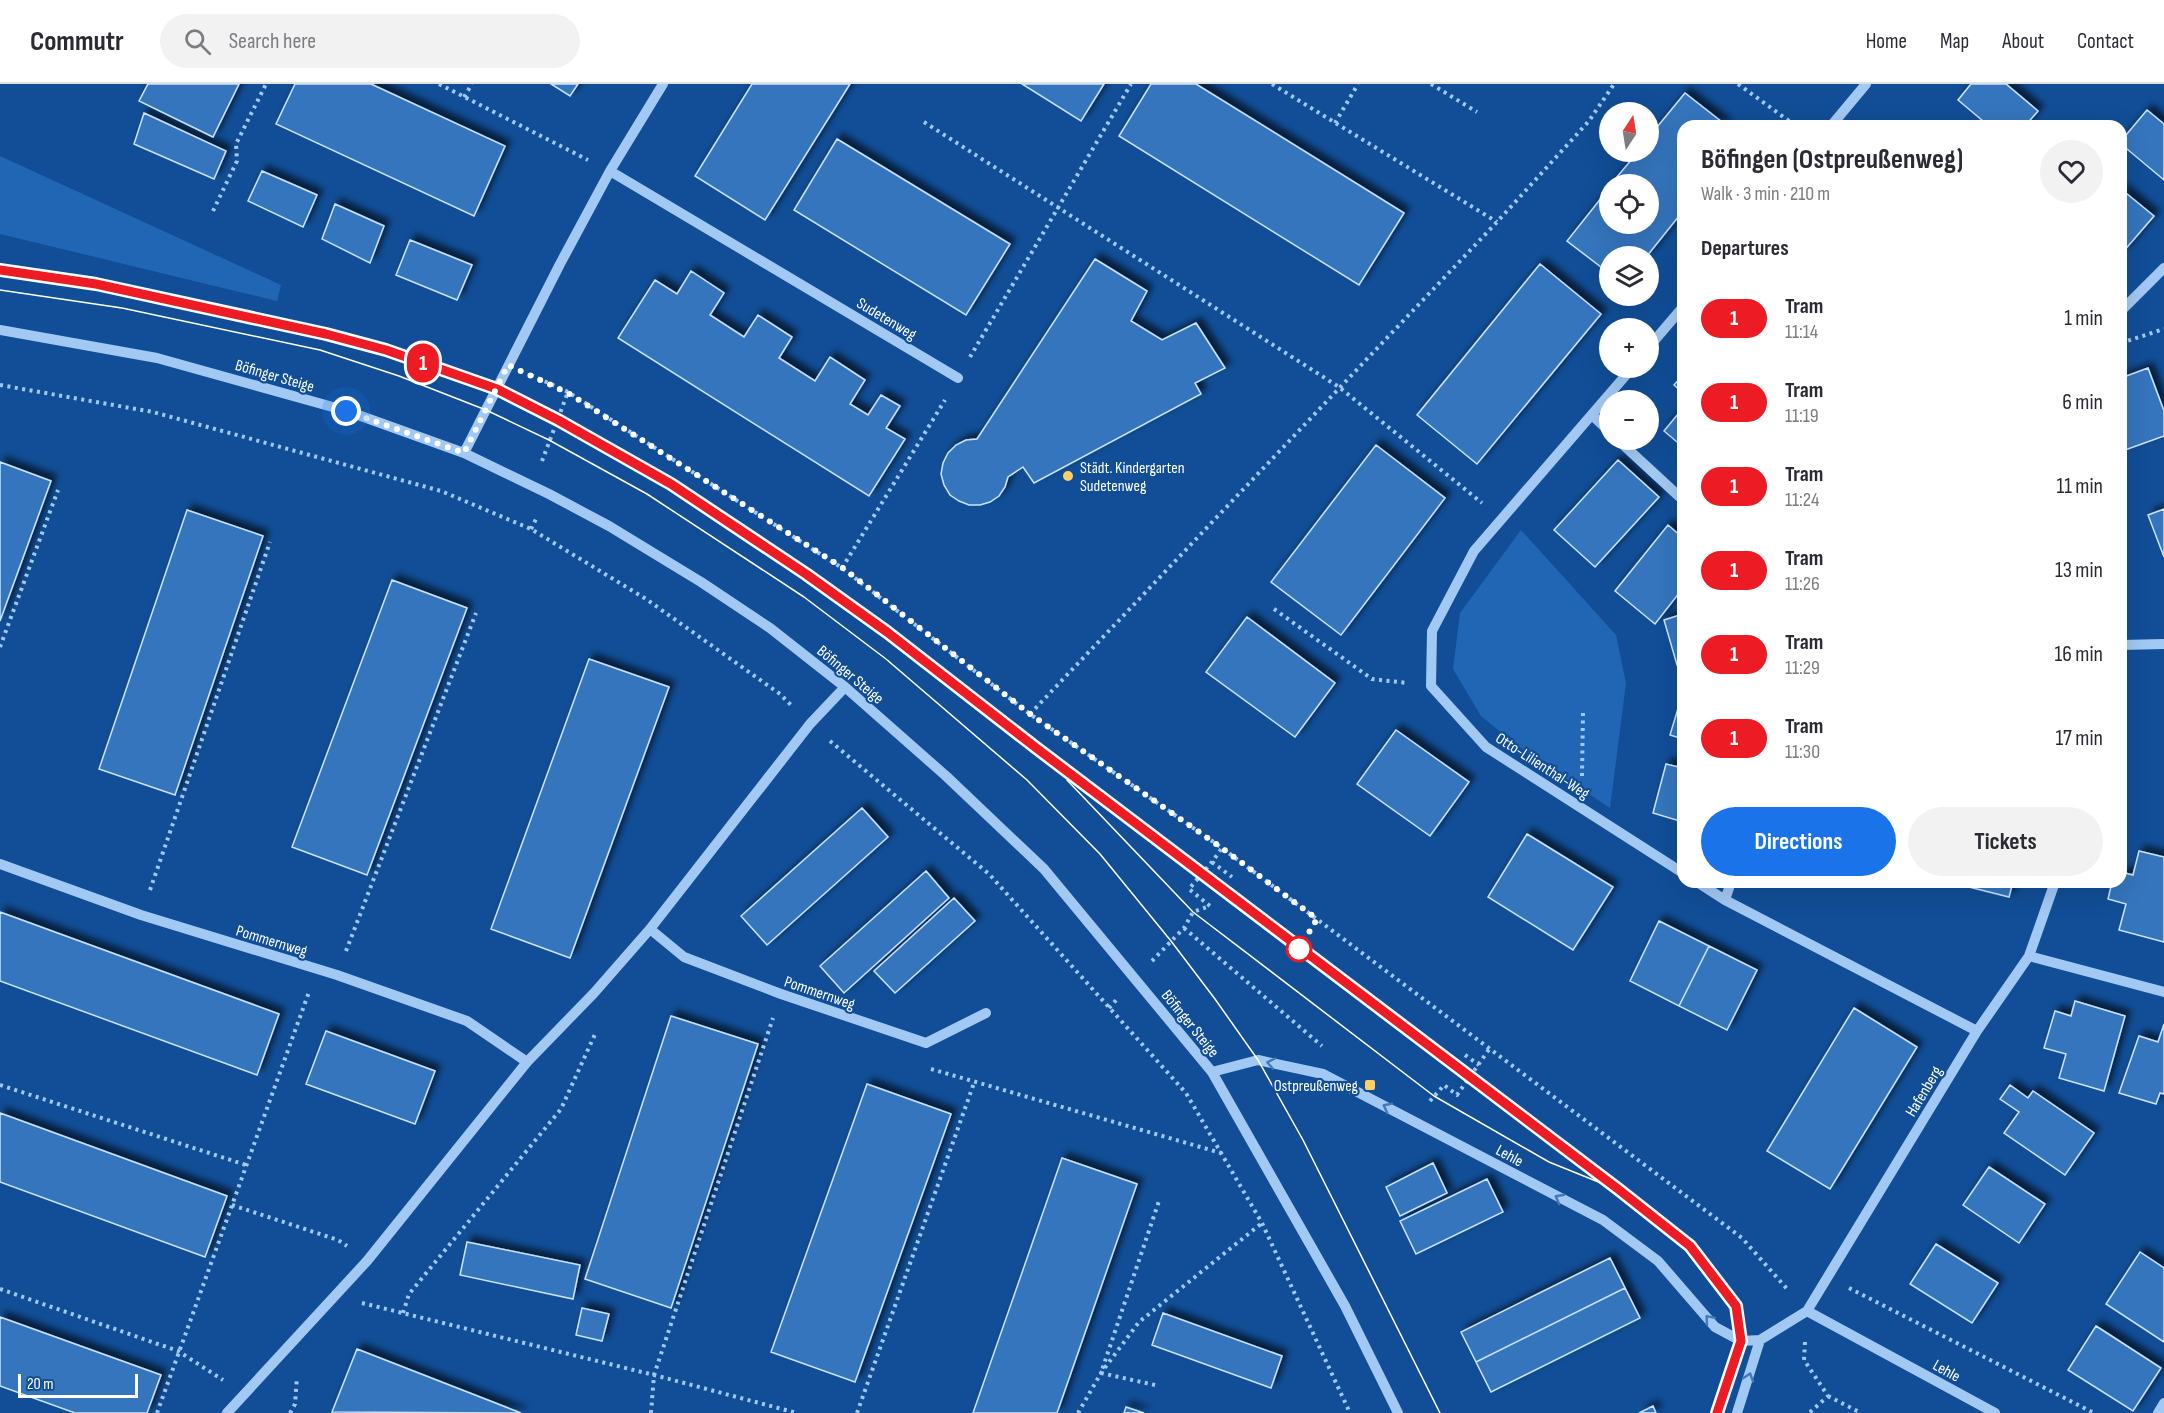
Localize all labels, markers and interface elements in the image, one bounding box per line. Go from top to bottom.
search box [160,14,580,68]
text: Commutr [30,25,124,58]
icon: search [181,25,214,58]
text: Search here [229,28,316,55]
text: Home [1866,29,1907,54]
text: Map [1940,29,1969,54]
text: About [2002,29,2044,54]
text: Contact [2077,29,2134,54]
north arrow [1599,102,1659,162]
map controls [1599,102,1659,450]
button: heart [2040,140,2103,203]
text: Böfingen (Ostpreußenweg) [1701,143,1963,176]
button: locate [1599,174,1659,234]
text: Walk · 3 min · 210 m [1701,182,1830,206]
text: Departures [1701,235,1789,262]
button: layers [1599,246,1659,306]
text: Tram [1785,293,1823,320]
street label: Sudetenweg [853,294,920,345]
text: 1 min [2064,305,2103,332]
text: 1 [1730,306,1738,331]
button: + [1599,318,1659,378]
text: 11:14 [1785,320,1818,344]
line badge: 1 [404,344,442,382]
text: 1 [419,351,427,376]
street label: Böfinger Steige [233,356,316,397]
text: Tram [1785,377,1823,404]
text: 6 min [2062,389,2103,416]
button: − [1599,390,1659,450]
text: 1 [1730,390,1738,415]
your location [331,396,361,426]
text: 11:19 [1785,404,1819,428]
place label: Städt. Kindergarten Sudetenweg [1080,459,1185,496]
text: Tram [1785,461,1823,488]
marker: Städt. Kindergarten Sudetenweg [1061,469,1075,483]
text: 11 min [2056,473,2103,500]
text: 1 [1730,474,1738,499]
text: 11:24 [1785,488,1819,512]
text: Tram [1785,545,1823,572]
text: 13 min [2055,557,2103,584]
text: 1 [1730,558,1738,583]
text: 11:26 [1785,572,1820,596]
text: Tram [1785,629,1823,656]
text: 16 min [2055,641,2103,668]
street label: Böfinger Steige [813,642,887,709]
text: 1 [1730,642,1738,667]
text: 11:29 [1785,656,1820,680]
text: Tram [1785,713,1823,740]
text: 17 min [2055,725,2103,752]
text: 1 [1730,726,1738,751]
street label: Otto-Lilienthal-Weg [1492,729,1593,804]
text: 11:30 [1785,740,1820,764]
button: Directions [1701,807,1896,876]
button: Tickets [1908,807,2103,876]
street label: Pommernweg [234,922,310,961]
unlabelled marker [1286,936,1312,962]
street label: Pommernweg [782,972,857,1014]
street label: Böfinger Steige [1157,986,1223,1061]
one-way arrow [1266,1057,1276,1070]
street label: Hafenberg [1902,1063,1947,1120]
place label: Ostpreußenweg [1274,1077,1358,1096]
marker: Ostpreußenweg [1363,1078,1377,1092]
one-way arrow [1382,1103,1393,1114]
street label: Lehle [1492,1141,1526,1171]
one-way arrow [1555,1194,1566,1205]
one-way arrow [1705,1316,1716,1326]
street label: Lehle [1929,1356,1963,1387]
scale bar [18,1371,138,1398]
one-way arrow [1742,1372,1754,1383]
text: 20 m [27,1375,54,1394]

